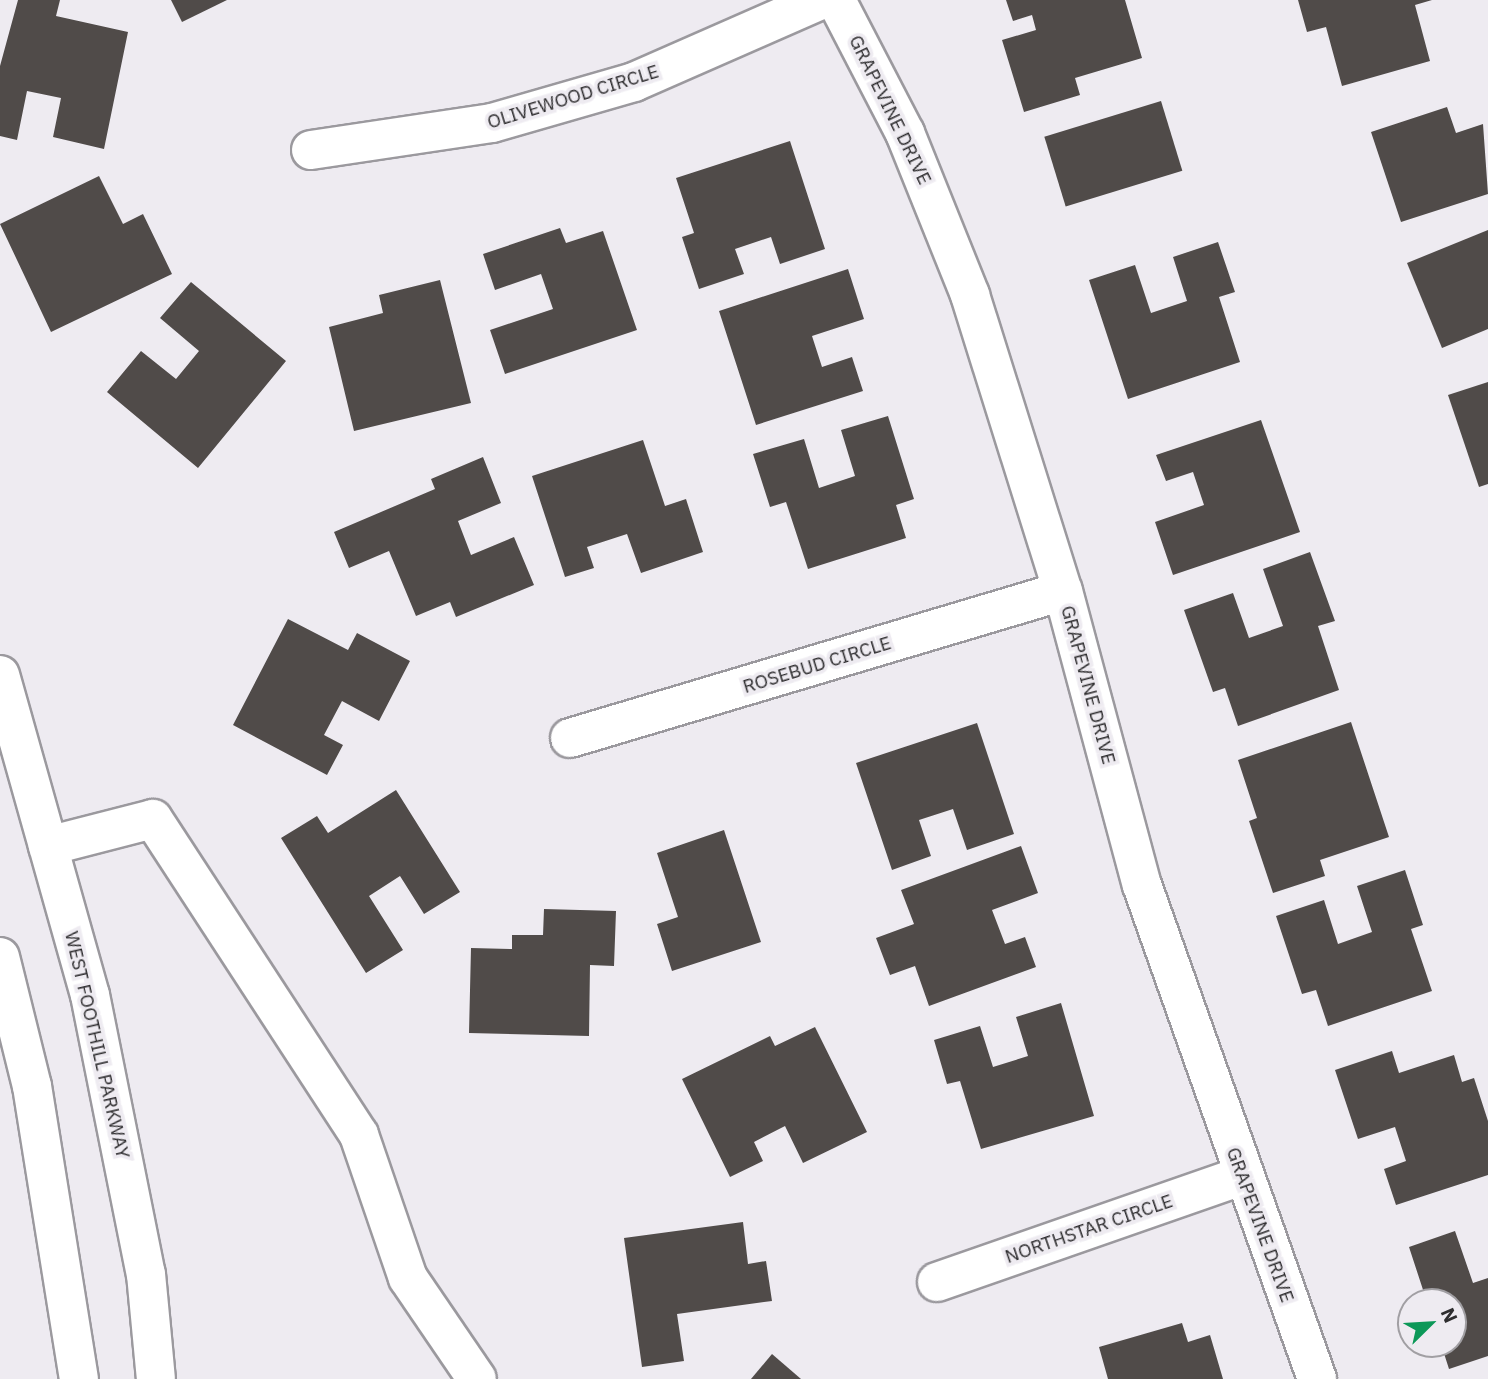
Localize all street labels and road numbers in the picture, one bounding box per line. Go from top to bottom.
street label: GRAPEVINE DRIVE [844,32,936,188]
street label: OLIVEWOOD CIRCLE [485,60,661,134]
street label: GRAPEVINE DRIVE [1056,603,1120,767]
street label: ROSEBUD CIRCLE [740,632,894,698]
street label: WEST FOOTHILL PARKWAY [60,929,134,1161]
street label: GRAPEVINE DRIVE [1221,1144,1299,1306]
street label: NORTHSTAR CIRCLE [1002,1190,1176,1268]

